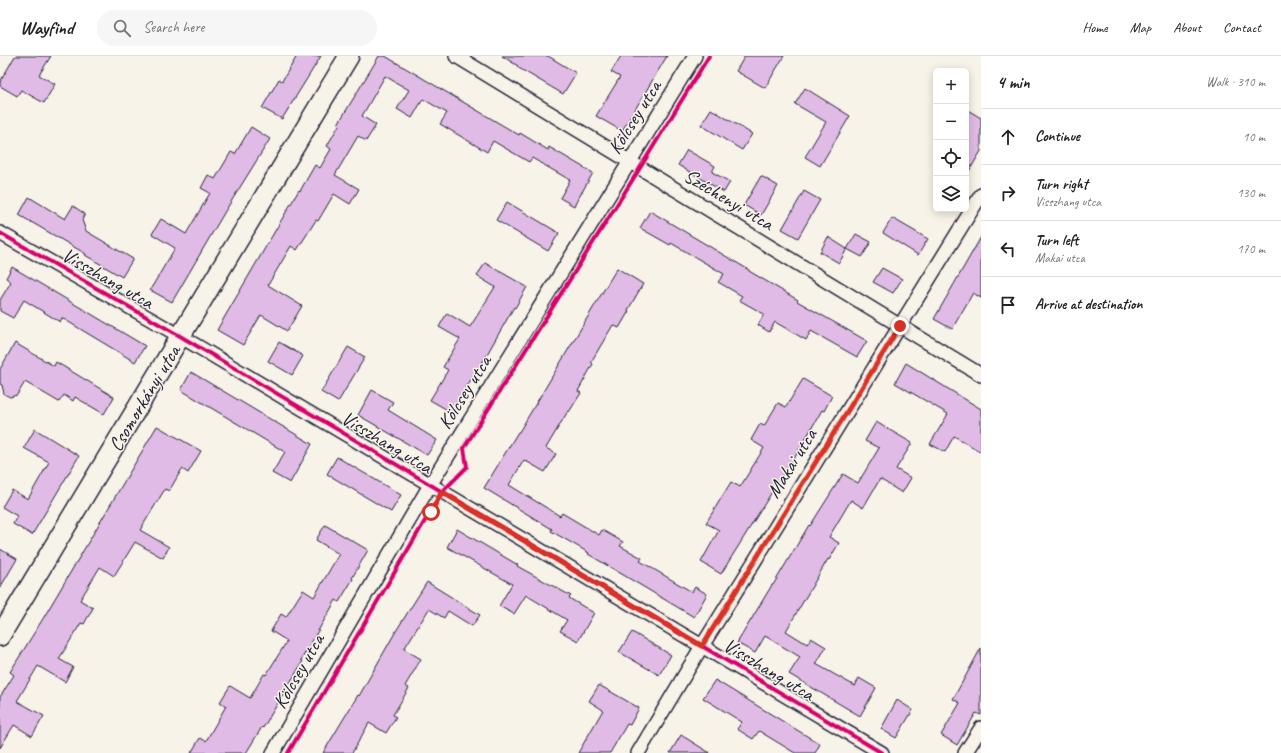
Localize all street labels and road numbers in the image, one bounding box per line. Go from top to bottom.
street label: Kölcsey utca [602,74,668,159]
street label: Széchenyi utca [679,163,779,237]
street label: Visszhang utca [58,242,159,315]
street label: Csomorkányi utca [103,339,187,456]
street label: Kölcsey utca [432,349,498,434]
street label: Visszhang utca [337,406,438,480]
street label: Makai utca [761,423,823,502]
street label: Kölcsey utca [267,628,331,713]
street label: Visszhang utca [719,633,820,707]

